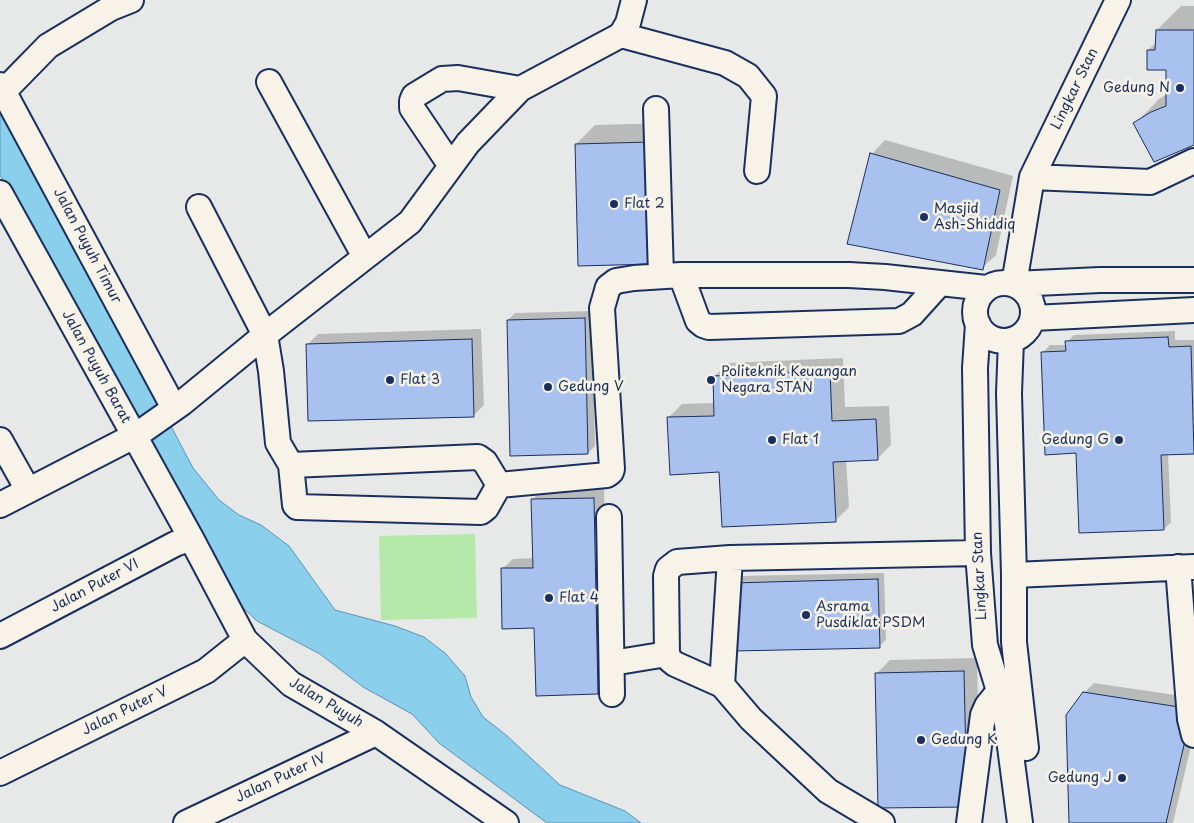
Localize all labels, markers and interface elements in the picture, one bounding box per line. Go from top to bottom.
street label: Lingkar Stan [1048,46,1102,132]
place label: Gedung N [1103,80,1170,96]
marker: Gedung N [1174,82,1186,94]
street label: Jalan Puyuh Timur [49,185,125,307]
place label: Flat 2 [624,196,665,212]
marker: Flat 2 [608,198,620,210]
place label: Masjid Ash-Shiddiq [934,201,1015,233]
marker: Masjid Ash-Shiddiq [918,211,930,223]
street label: Jalan Puyuh Barat [58,308,134,426]
place label: Politeknik Keuangan Negara STAN [721,364,857,397]
place label: Flat 3 [400,372,440,388]
marker: Flat 3 [384,374,396,386]
marker: Politeknik Keuangan Negara STAN [705,374,717,386]
place label: Gedung V [558,379,624,395]
marker: Gedung V [542,381,554,393]
place label: Flat 1 [782,432,819,448]
place label: Gedung G [1041,432,1109,448]
marker: Flat 1 [766,434,778,446]
marker: Gedung G [1113,434,1125,446]
street label: Lingkar Stan [969,531,991,621]
street label: Jalan Puter VI [48,556,142,616]
place label: Flat 4 [559,590,599,606]
marker: Flat 4 [543,592,555,604]
place label: Asrama Pusdiklat PSDM [816,599,925,632]
marker: Asrama Pusdiklat PSDM [800,609,812,621]
street label: Jalan Puyuh [286,674,366,732]
street label: Jalan Puter V [79,683,171,739]
place label: Gedung K [931,732,997,748]
marker: Gedung K [915,734,927,746]
street label: Jalan Puter IV [233,750,329,806]
place label: Gedung J [1048,770,1112,786]
marker: Gedung J [1116,772,1128,784]

